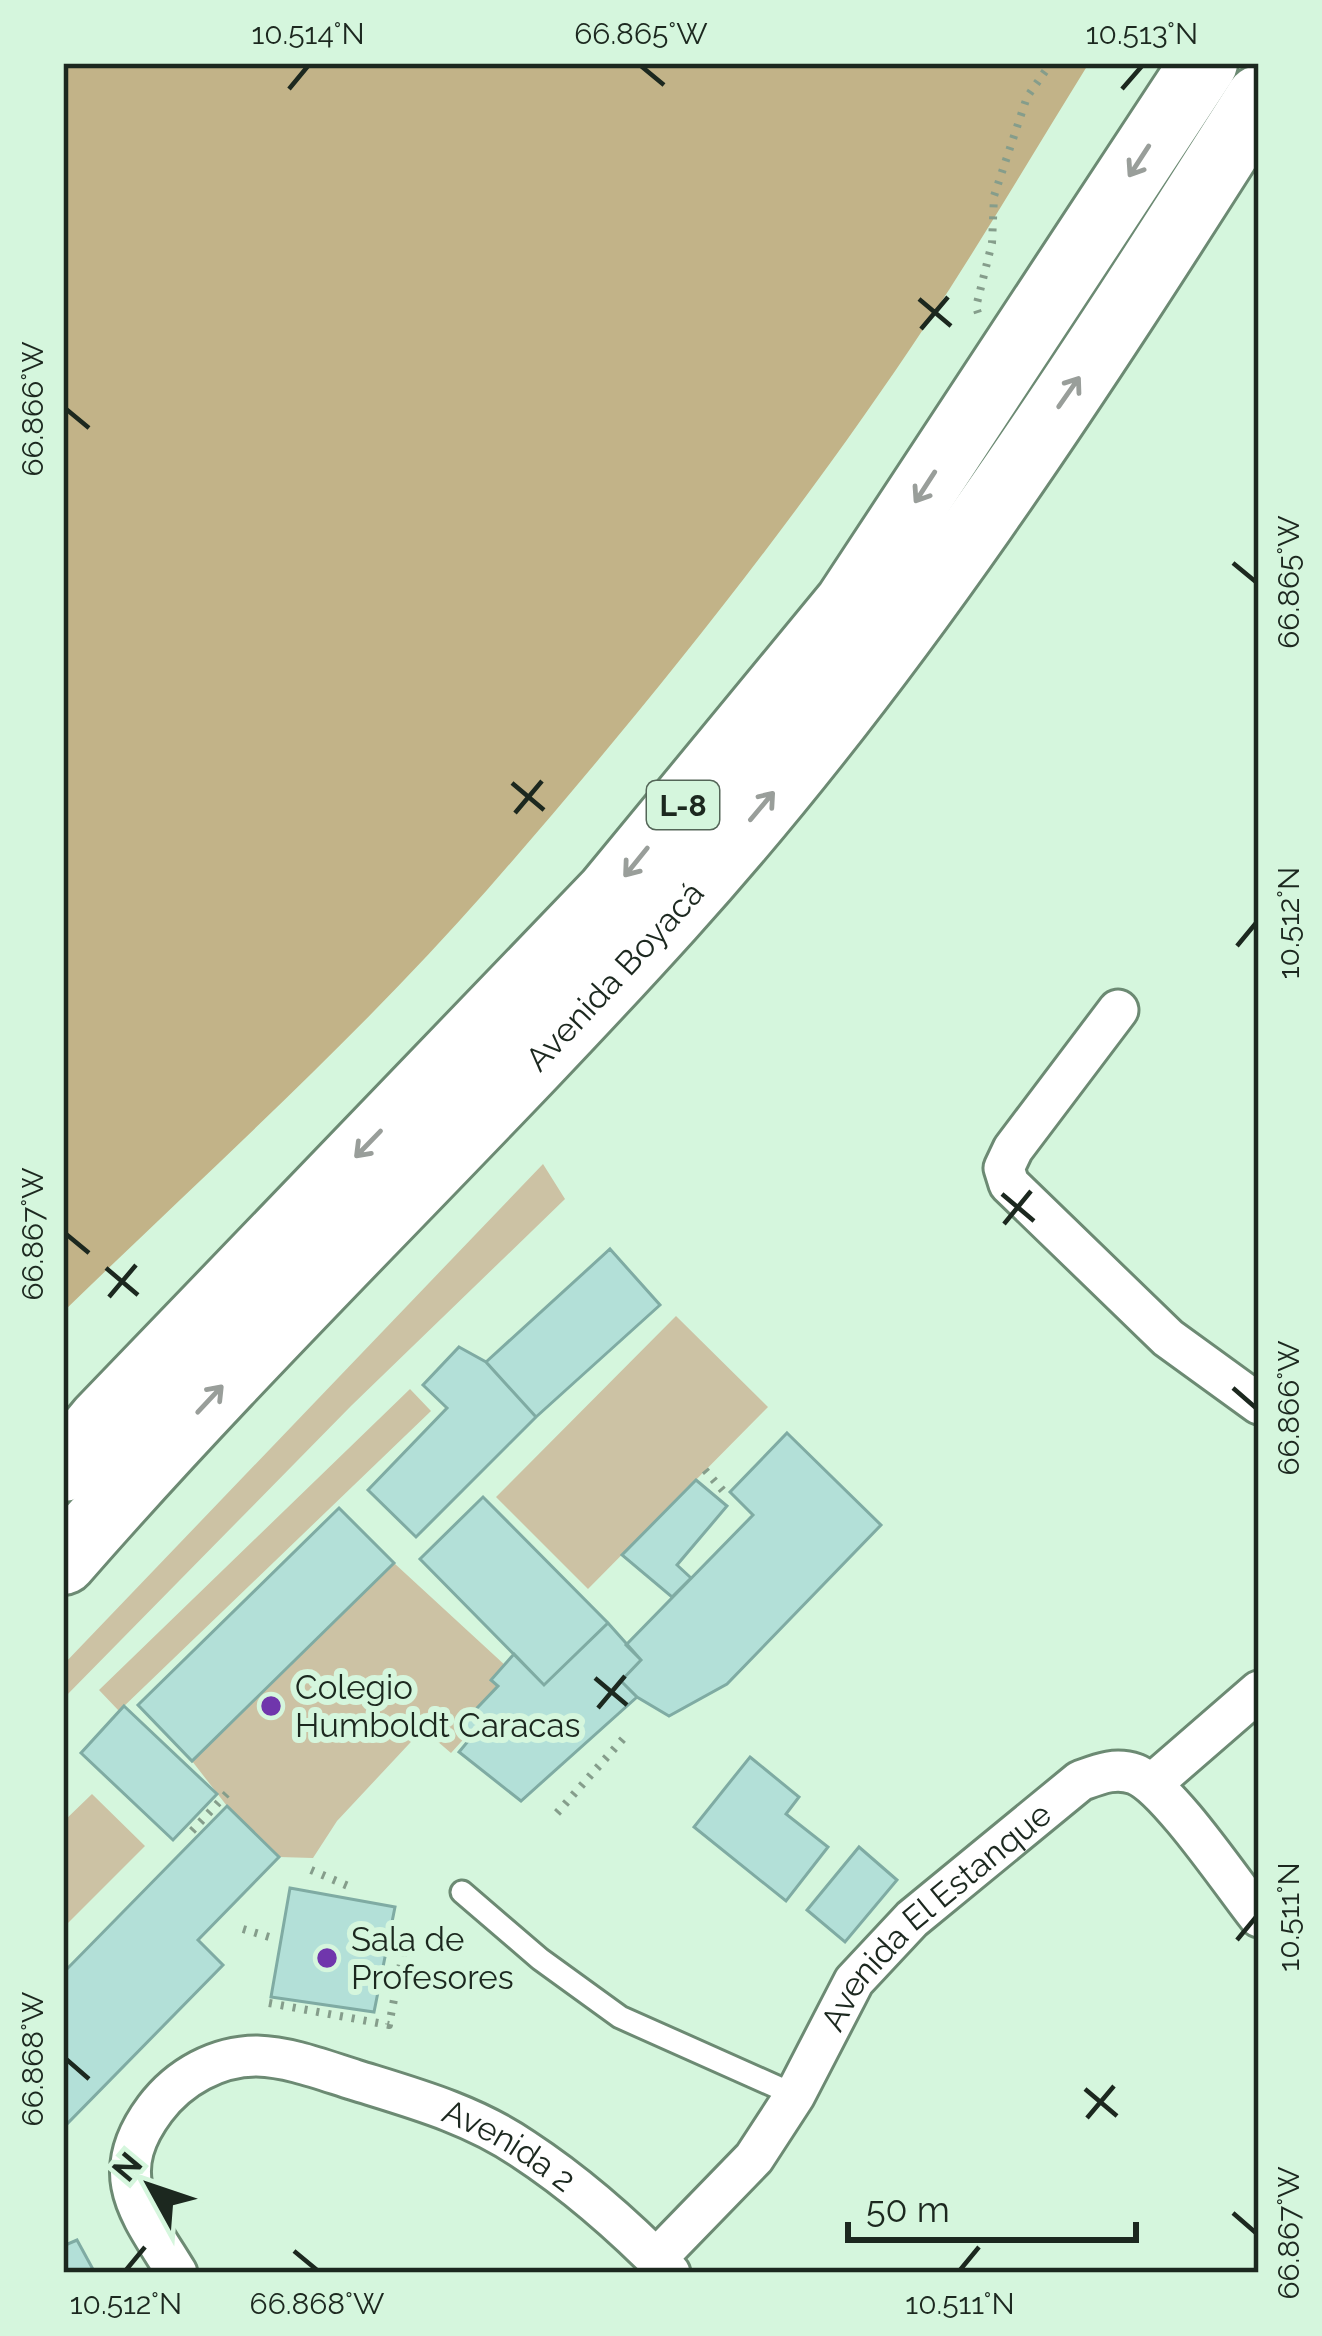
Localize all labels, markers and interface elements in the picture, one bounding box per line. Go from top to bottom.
text: 10.514°N [251,16,365,51]
text: 66.865°W [574,16,708,51]
text: 10.513°N [1086,16,1198,51]
one-way arrow [1127,143,1152,177]
text: 66.866°W [15,341,50,477]
one-way arrow [1056,376,1081,409]
one-way arrow [913,469,938,503]
text: 66.865°W [1271,515,1306,649]
road number: L-8 [647,781,719,829]
one-way arrow [747,791,775,822]
one-way arrow [623,845,650,877]
text: 10.512°N [1271,867,1306,979]
street label: Avenida Boyacá [517,873,711,1078]
one-way arrow [354,1129,382,1158]
text: 66.867°W [15,1167,50,1301]
text: 66.866°W [1271,1340,1306,1476]
one-way arrow [195,1385,224,1415]
place label: Colegio Humboldt Caracas [295,1668,580,1745]
marker: Colegio Humboldt Caracas [258,1693,284,1719]
street label: Avenida El Estanque [812,1794,1058,2037]
text: 10.511°N [1271,1862,1306,1972]
place label: Sala de Profesores [351,1920,514,1997]
marker: Sala de Profesores [314,1945,340,1971]
text: 66.868°W [15,1991,50,2126]
street label: Avenida 2 [437,2091,584,2199]
north arrow [90,2126,210,2246]
text: N [104,2145,150,2189]
text: 66.867°W [1271,2166,1306,2300]
scale bar [848,2168,1136,2242]
text: 50 m [866,2188,950,2230]
text: 10.512°N [70,2286,182,2321]
text: 66.868°W [250,2286,385,2321]
text: 10.511°N [905,2286,1015,2321]

